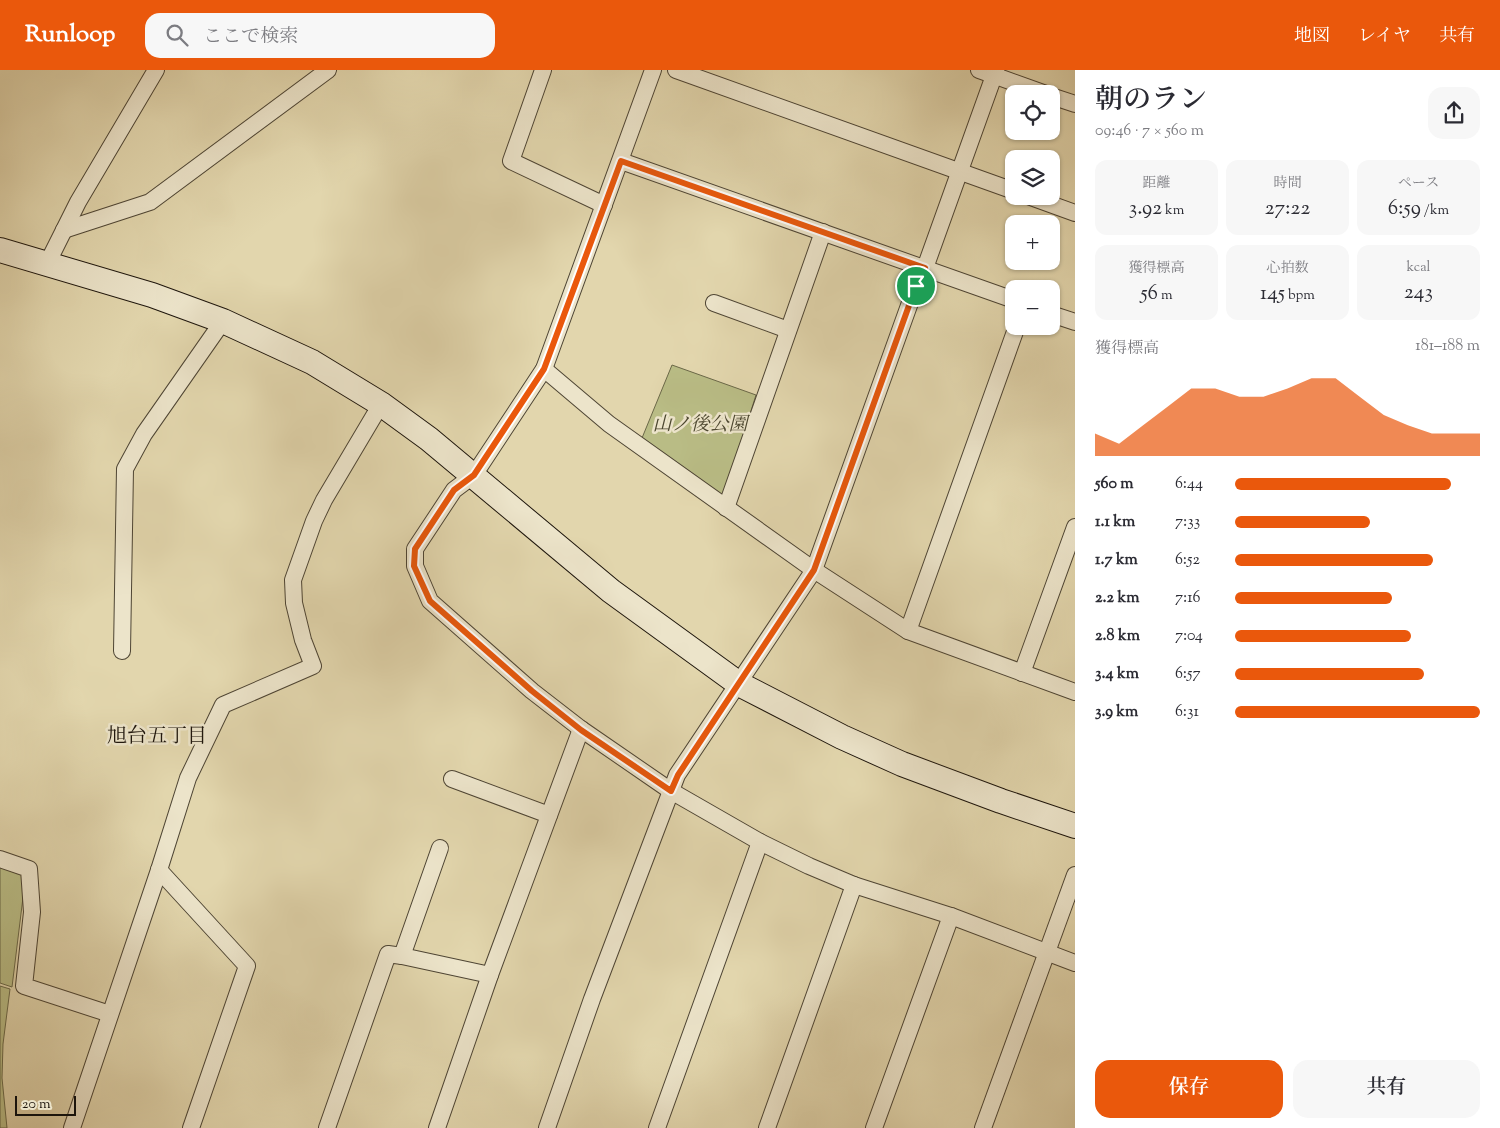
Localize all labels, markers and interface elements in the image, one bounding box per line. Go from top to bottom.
search box [145,13,495,58]
text: Runloop [25,18,115,52]
icon: search [163,21,191,49]
text: ここで検索 [203,24,298,51]
text: 地図 [1294,24,1330,50]
text: レイヤ [1358,24,1411,50]
text: 共有 [1439,24,1475,50]
text: 朝のラン [1095,81,1207,121]
map controls [1005,85,1060,335]
button: locate [1005,85,1060,140]
button: share [1428,87,1480,139]
text: 09:46 · 7 × 560 m [1095,120,1204,143]
button: layers [1005,150,1060,205]
text: 距離 [1143,174,1171,194]
text: 時間 [1274,174,1302,194]
text: ペース [1398,174,1439,194]
text: 3.92 [1129,194,1162,224]
text: 27:22 [1265,194,1310,224]
text: 6:59 [1388,194,1421,224]
text: km [1162,201,1184,221]
text: /km [1421,201,1449,221]
button: + [1005,215,1060,270]
text: kcal [1406,258,1431,278]
text: 獲得標高 [1129,259,1185,279]
text: 心拍数 [1267,259,1309,279]
pin [895,265,937,307]
icon: arrive [902,272,930,300]
text: 243 [1404,278,1433,308]
text: 56 [1140,279,1158,309]
text: 145 [1260,279,1285,309]
button: − [1005,280,1060,335]
text: m [1158,286,1173,306]
text: bpm [1285,286,1315,306]
text: 181–188 m [1415,335,1480,358]
text: 獲得標高 [1095,338,1159,361]
park label: 山ノ後公園 [652,412,750,439]
text: 560 m [1095,473,1134,496]
text: 6:44 [1175,473,1203,496]
text: 1.1 km [1095,511,1135,534]
text: 7:33 [1175,511,1200,534]
text: 1.7 km [1095,549,1138,572]
text: 6:52 [1175,549,1200,572]
text: 2.2 km [1095,587,1139,610]
text: 7:16 [1175,587,1201,610]
text: 2.8 km [1095,625,1140,648]
text: 7:04 [1175,625,1203,648]
text: 3.4 km [1095,663,1139,686]
text: 6:57 [1175,663,1200,686]
text: 3.9 km [1095,701,1138,724]
text: 6:31 [1175,701,1199,724]
district label: 旭台五丁目 [107,723,207,752]
button: 保存 [1095,1060,1283,1118]
button: 共有 [1293,1060,1480,1118]
scale bar [15,1093,76,1116]
text: 20 m [22,1095,51,1115]

